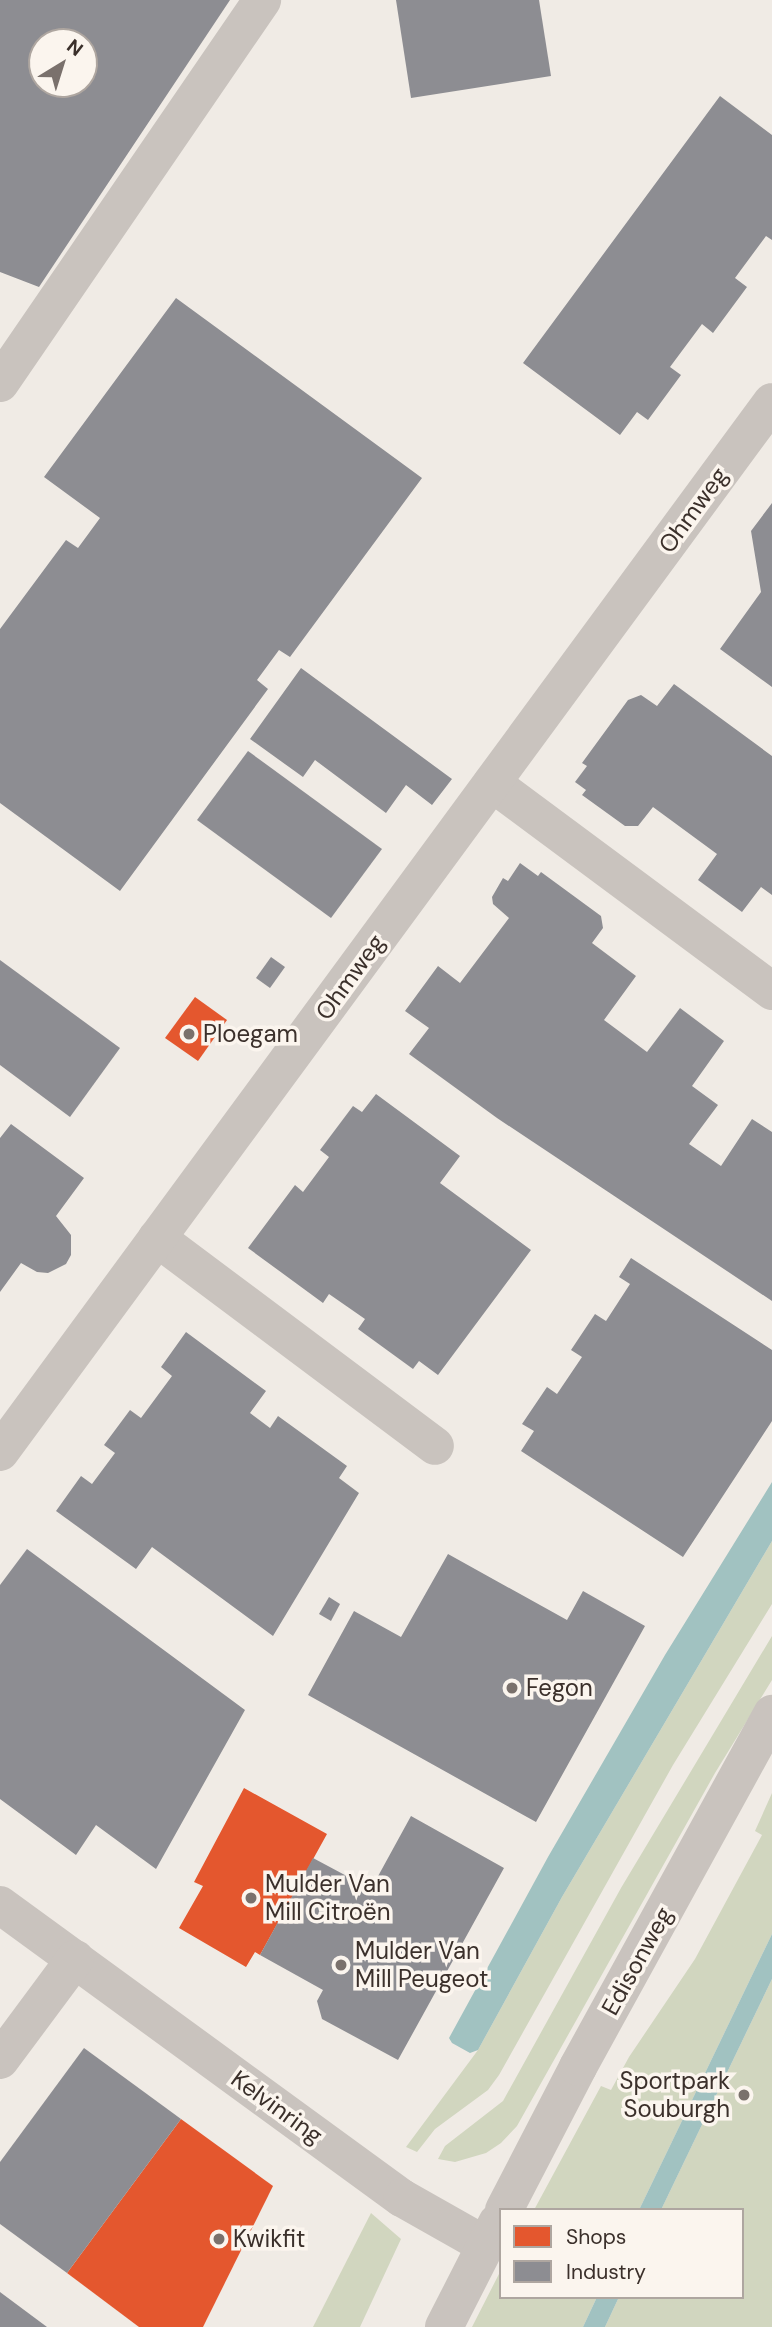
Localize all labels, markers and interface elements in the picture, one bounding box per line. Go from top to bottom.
north arrow [28,28,98,98]
text: N [62,34,88,62]
street label: Ohmweg [652,462,734,558]
street label: Ohmweg [309,929,391,1025]
place label: Ploegam [203,1020,298,1048]
marker: Ploegam [181,1026,197,1042]
place label: Fegon [526,1674,593,1702]
marker: Fegon [504,1680,520,1696]
place label: Mulder Van Mill Citroën [265,1870,390,1926]
marker: Mulder Van Mill Citroën [243,1890,259,1906]
street label: Edisonweg [596,1902,678,2020]
place label: Mulder Van Mill Peugeot [355,1937,488,1993]
marker: Mulder Van Mill Peugeot [333,1957,349,1973]
street label: Kelvinring [226,2064,328,2150]
place label: Sportpark Souburgh [619,2067,730,2123]
marker: Sportpark Souburgh [736,2087,752,2103]
legend [499,2208,744,2299]
text: Shops [566,2223,626,2251]
place label: Kwikfit [233,2225,305,2253]
marker: Kwikfit [211,2231,227,2247]
text: Industry [566,2258,646,2286]

